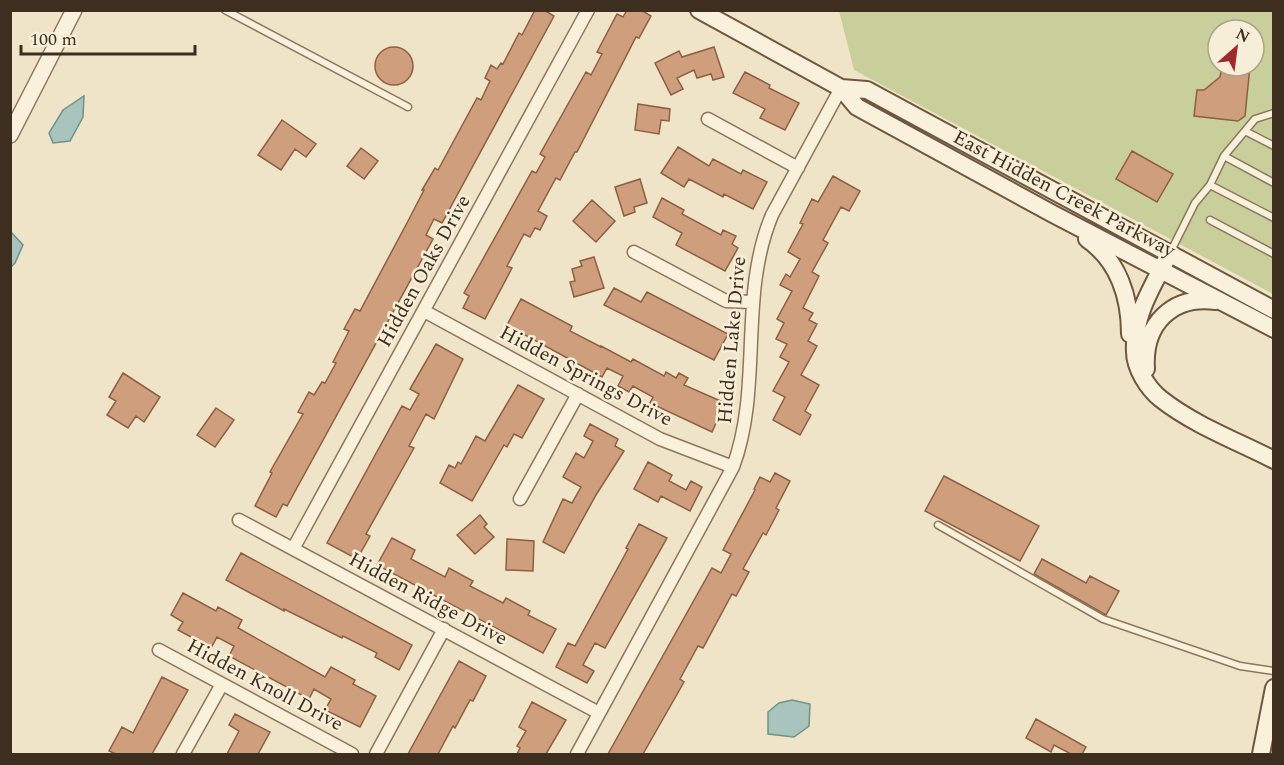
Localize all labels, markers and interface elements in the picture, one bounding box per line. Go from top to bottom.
scale bar [21,18,195,56]
north arrow [1206,18,1266,78]
text: N [1231,22,1254,49]
text: 100 m [30,26,77,53]
street label: East Hidden Creek Parkway [947,123,1182,266]
street label: Hidden Oaks Drive [370,189,478,353]
street label: Hidden Lake Drive [710,255,754,425]
street label: Hidden Springs Drive [494,318,678,434]
street label: Hidden Ridge Drive [343,544,513,654]
street label: Hidden Knoll Drive [181,631,349,739]

